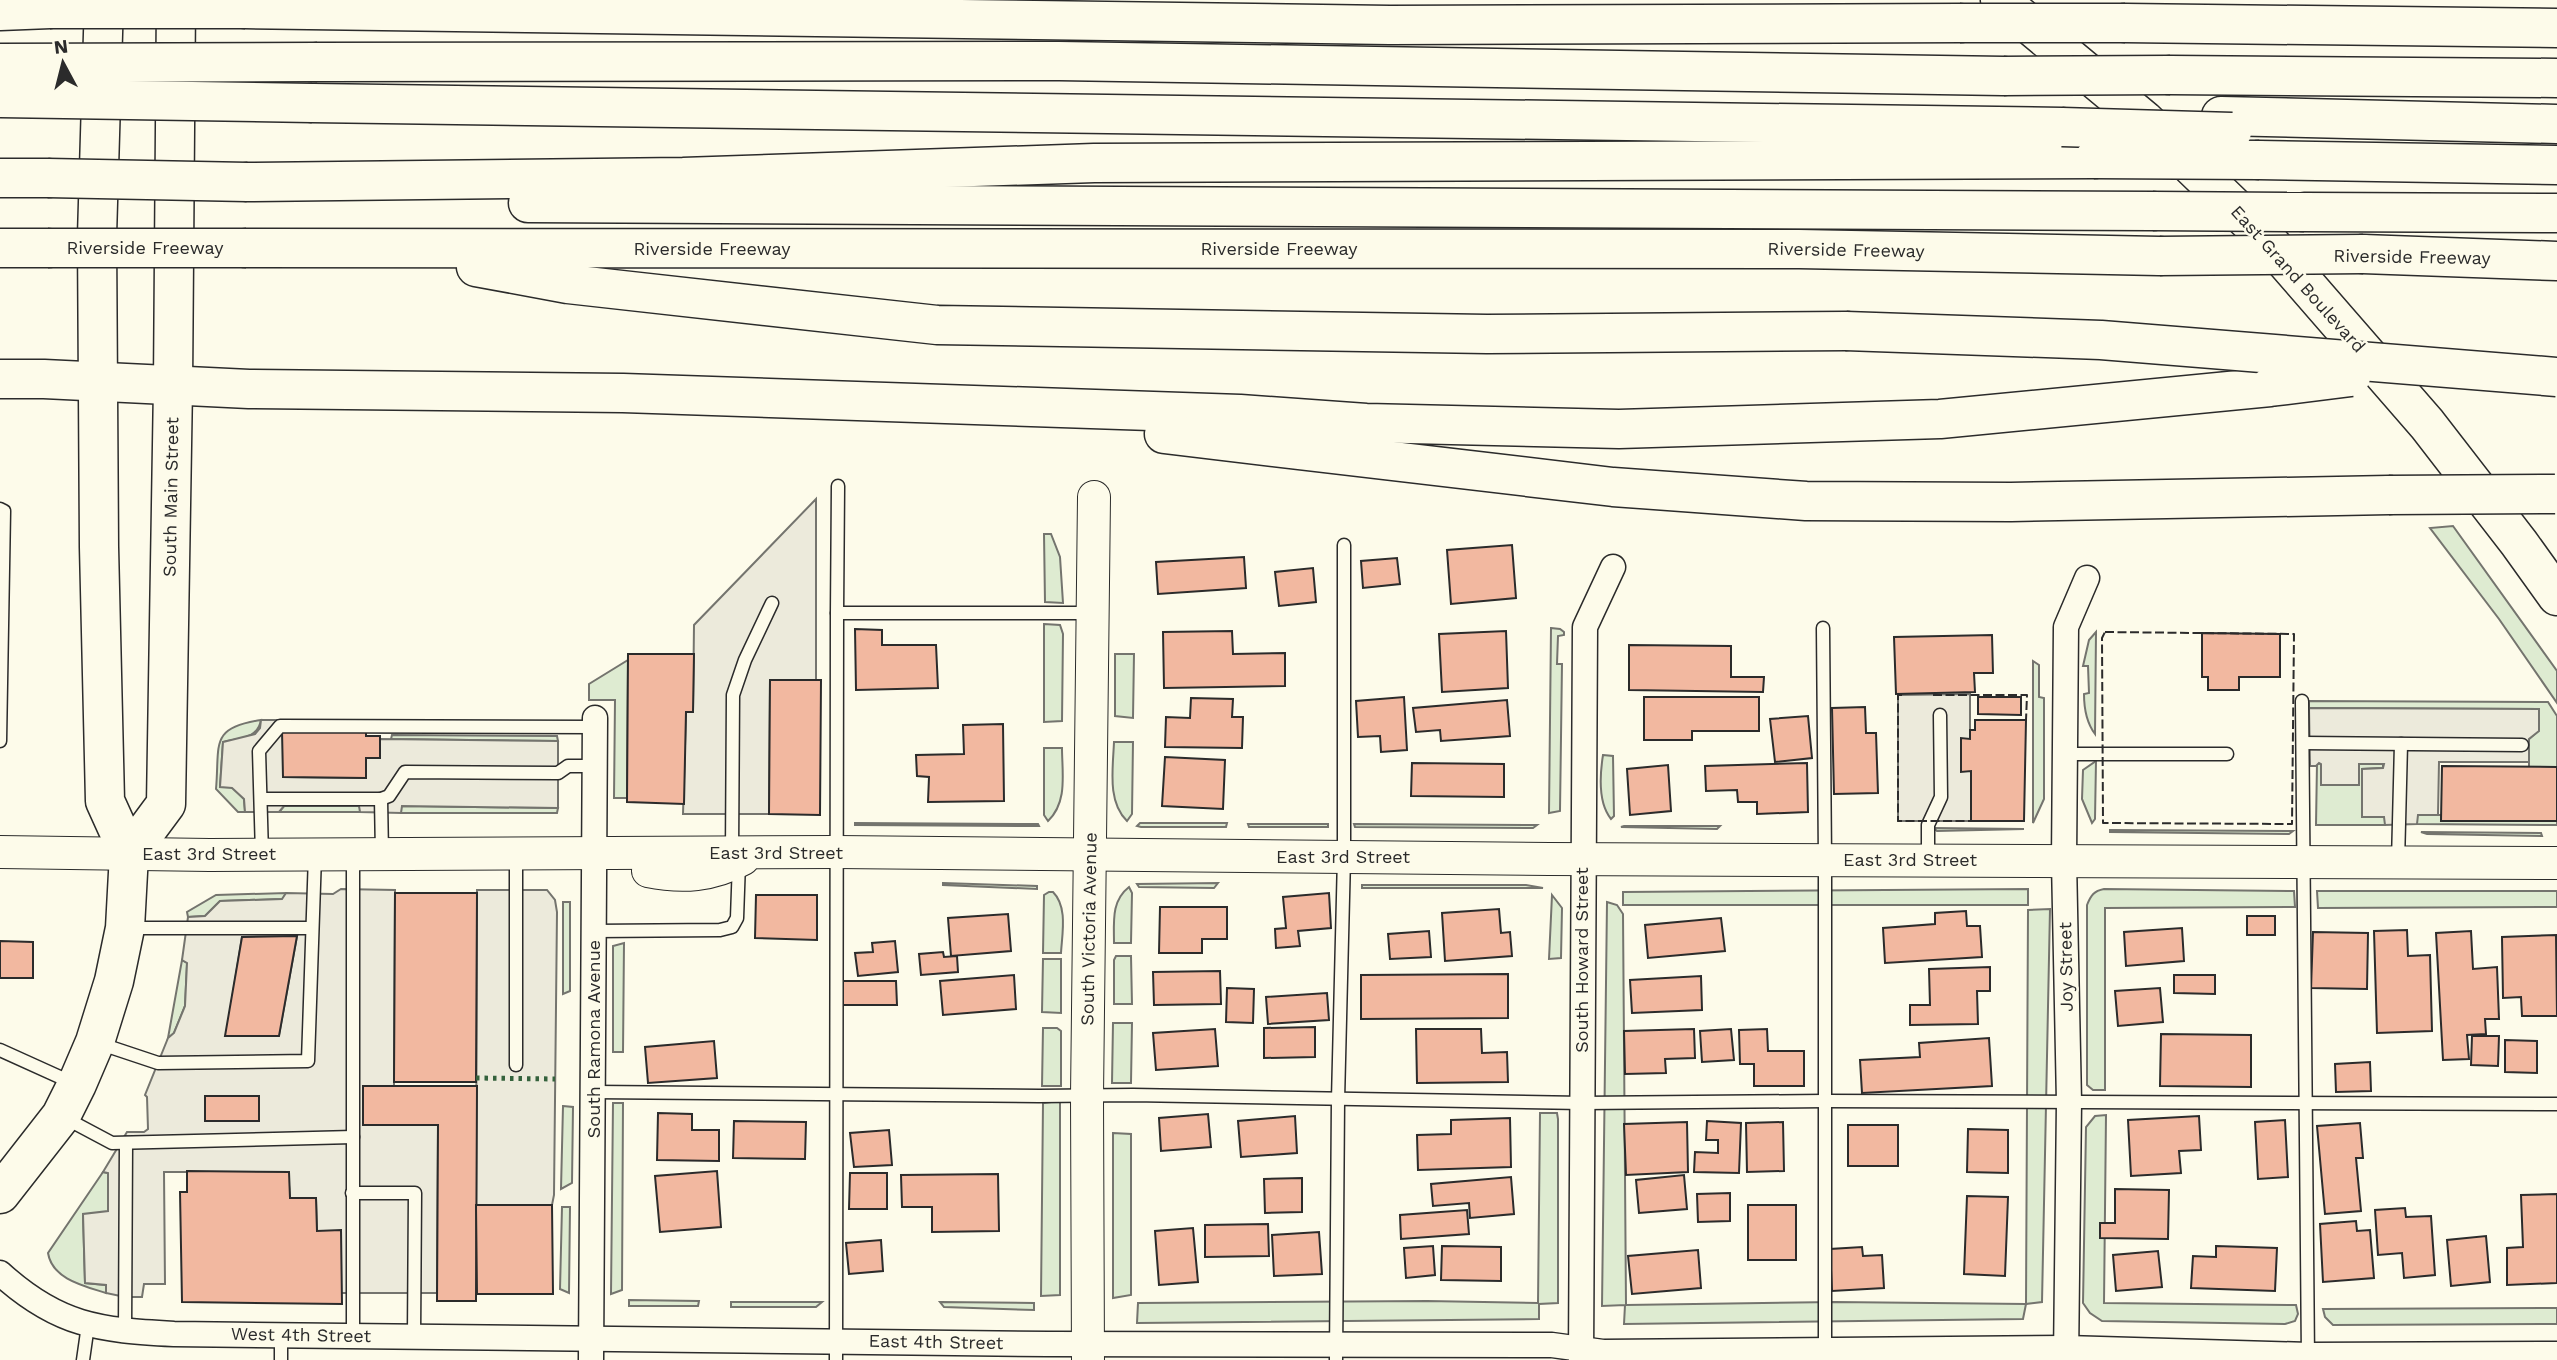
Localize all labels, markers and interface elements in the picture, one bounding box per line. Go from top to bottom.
north arrow [28,28,98,98]
text: N [53,34,69,59]
street label: East Grand Boulevard [2227,201,2370,357]
street label: Riverside Freeway [66,237,224,258]
street label: Riverside Freeway [633,238,791,259]
street label: Riverside Freeway [1200,238,1358,259]
street label: Riverside Freeway [1767,238,1925,261]
street label: Riverside Freeway [2333,245,2491,268]
street label: South Main Street [159,416,182,577]
street label: South Victoria Avenue [1076,832,1101,1026]
street label: East 3rd Street [709,842,843,863]
street label: East 3rd Street [142,843,276,864]
street label: East 3rd Street [1276,846,1410,867]
street label: East 3rd Street [1843,849,1977,870]
street label: South Howard Street [1571,867,1592,1053]
street label: Joy Street [2054,922,2077,1012]
street label: South Ramona Avenue [583,940,604,1138]
street label: West 4th Street [231,1323,372,1346]
street label: East 4th Street [868,1330,1004,1353]

